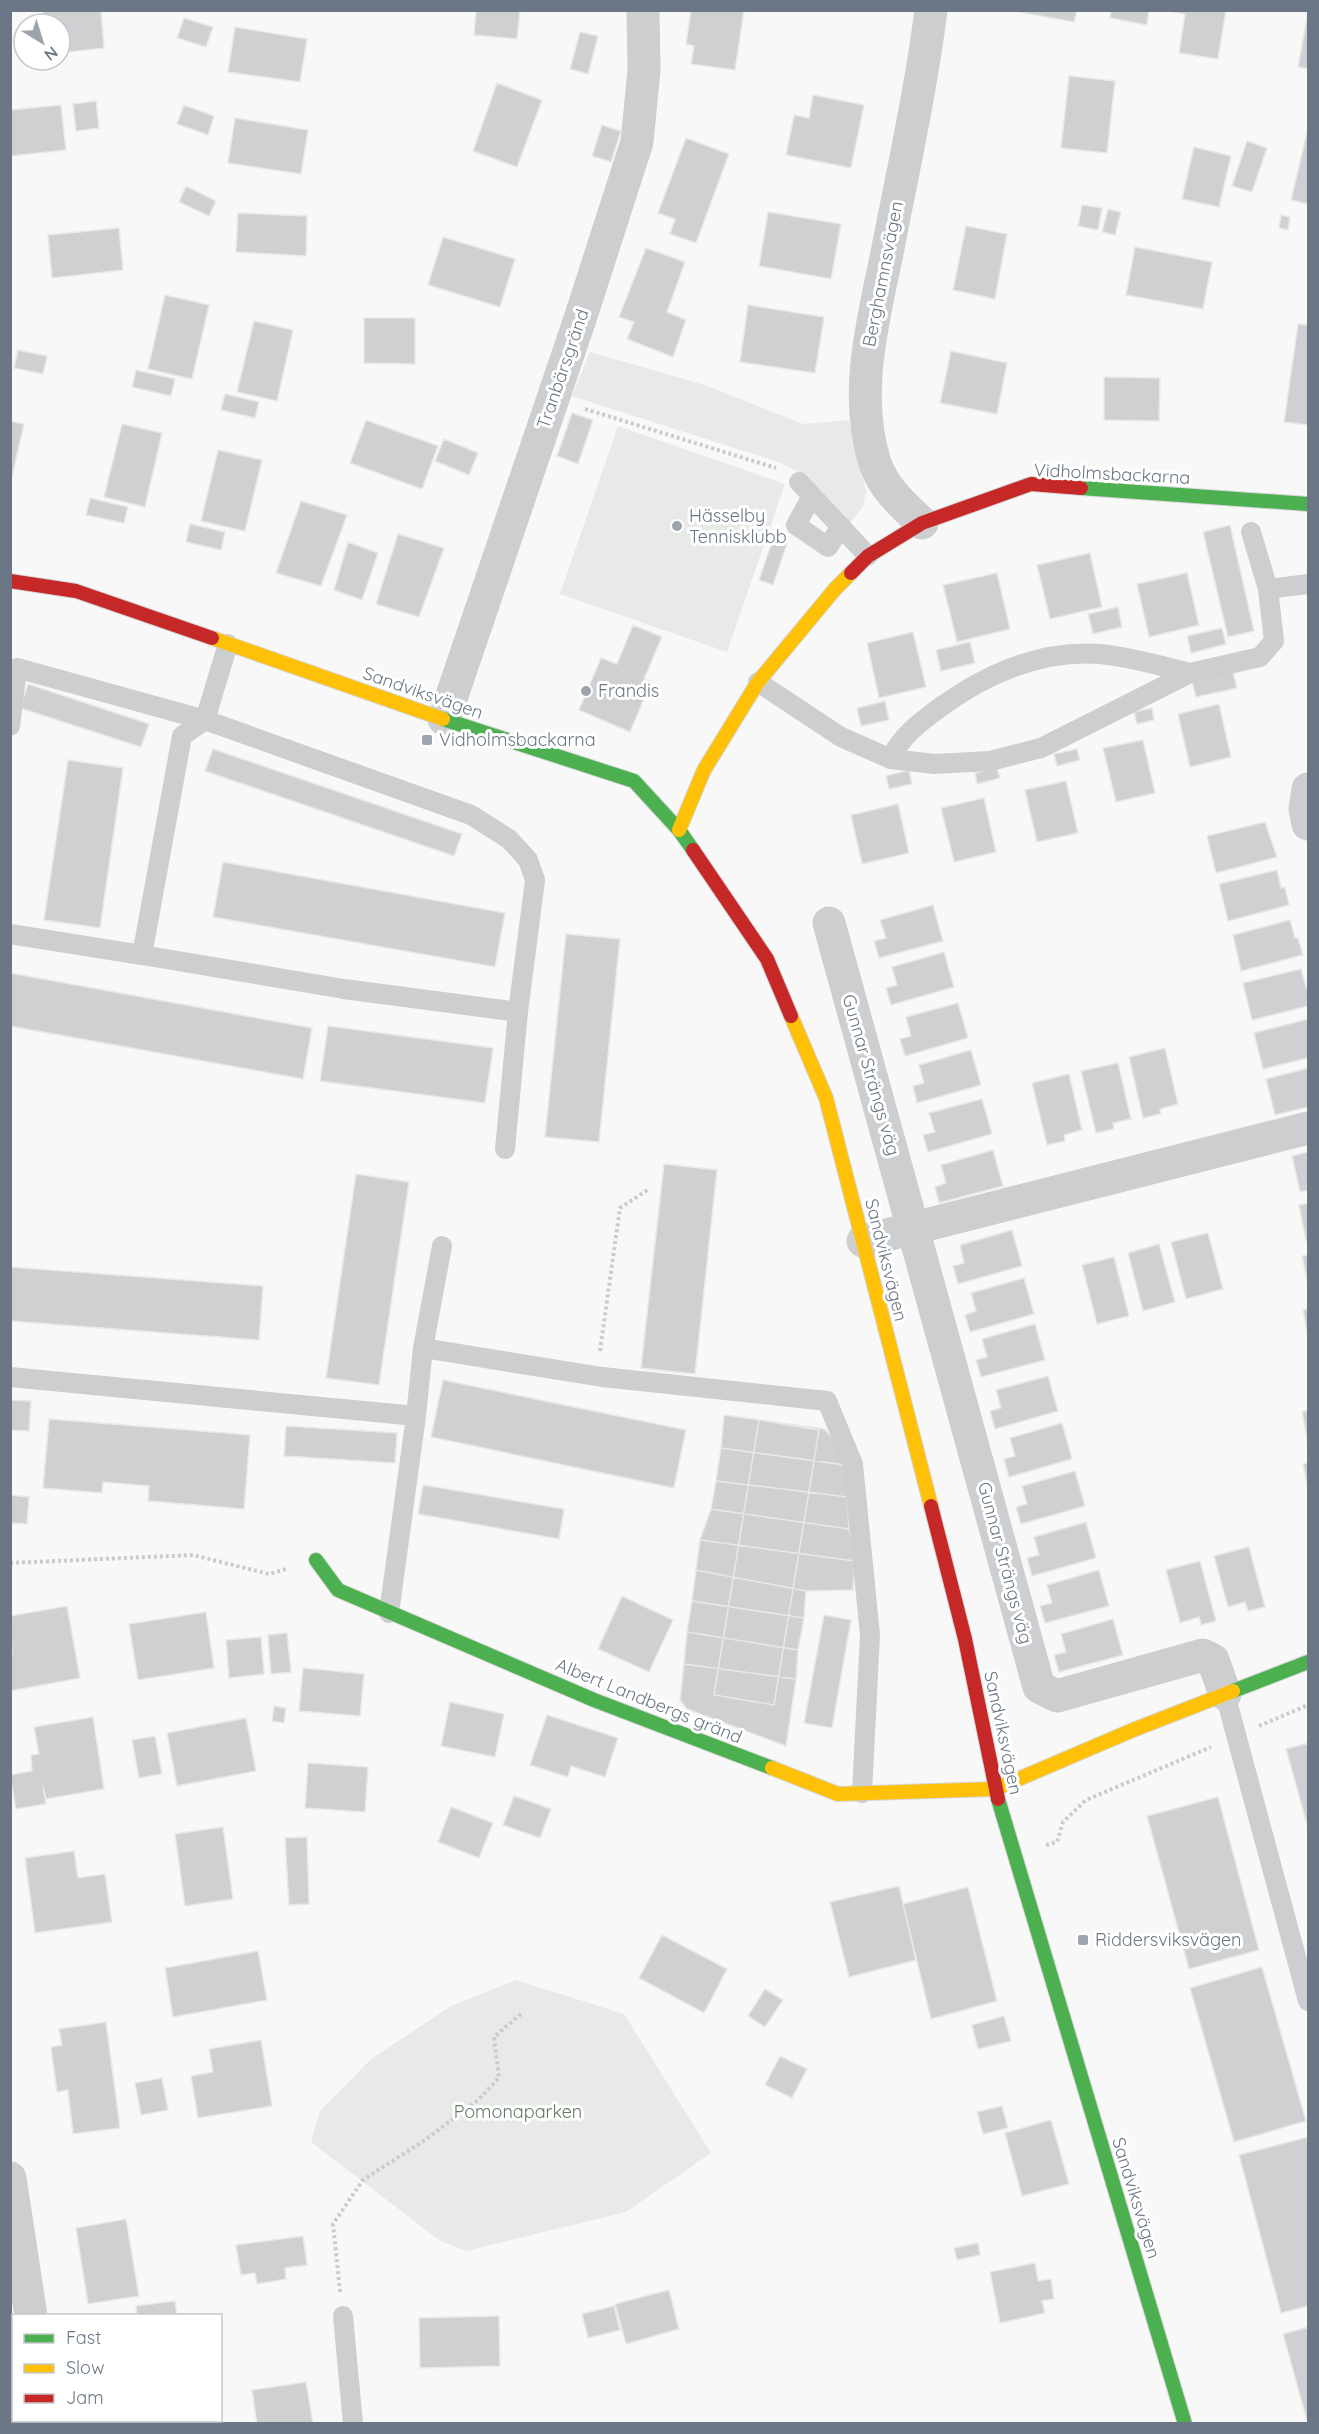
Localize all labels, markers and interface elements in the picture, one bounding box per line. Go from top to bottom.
north arrow [12,12,72,72]
text: N [40,42,62,65]
street label: Berghamnsvägen [857,199,908,349]
street label: Tranbärsgränd [531,306,594,432]
street label: Vidholmsbackarna [1033,458,1191,489]
place label: Hässelby Tennisklubb [689,504,787,548]
marker: Hässelby Tennisklubb [670,519,684,533]
street label: Sandviksvägen [360,661,486,724]
place label: Frandis [598,679,659,702]
marker: Frandis [579,684,593,698]
place label: Vidholmsbackarna [439,728,596,751]
marker: Vidholmsbackarna [420,733,434,747]
street label: Gunnar Strängs väg [837,992,905,1158]
street label: Sandviksvägen [860,1196,913,1324]
street label: Gunnar Strängs väg [973,1479,1038,1646]
street label: Albert Landbergs gränd [553,1653,746,1748]
street label: Sandviksvägen [979,1669,1028,1797]
place label: Riddersviksvägen [1095,1928,1241,1951]
marker: Riddersviksvägen [1076,1933,1090,1947]
park label: Pomonaparken [454,2100,582,2123]
street label: Sandviksvägen [1107,2134,1166,2261]
legend [12,2314,222,2422]
text: Fast [66,2326,101,2349]
text: Slow [66,2356,104,2379]
text: Jam [66,2386,104,2409]

